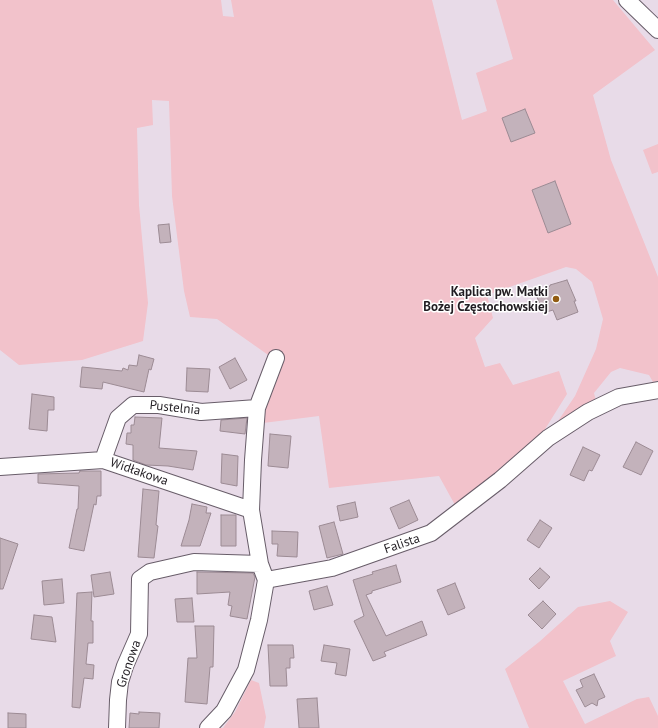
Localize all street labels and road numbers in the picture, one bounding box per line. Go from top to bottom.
street label: Pustelnia [149,398,201,418]
street label: Widłakowa [108,455,170,489]
street label: Falista [382,531,422,557]
street label: Gronowa [114,638,144,690]

